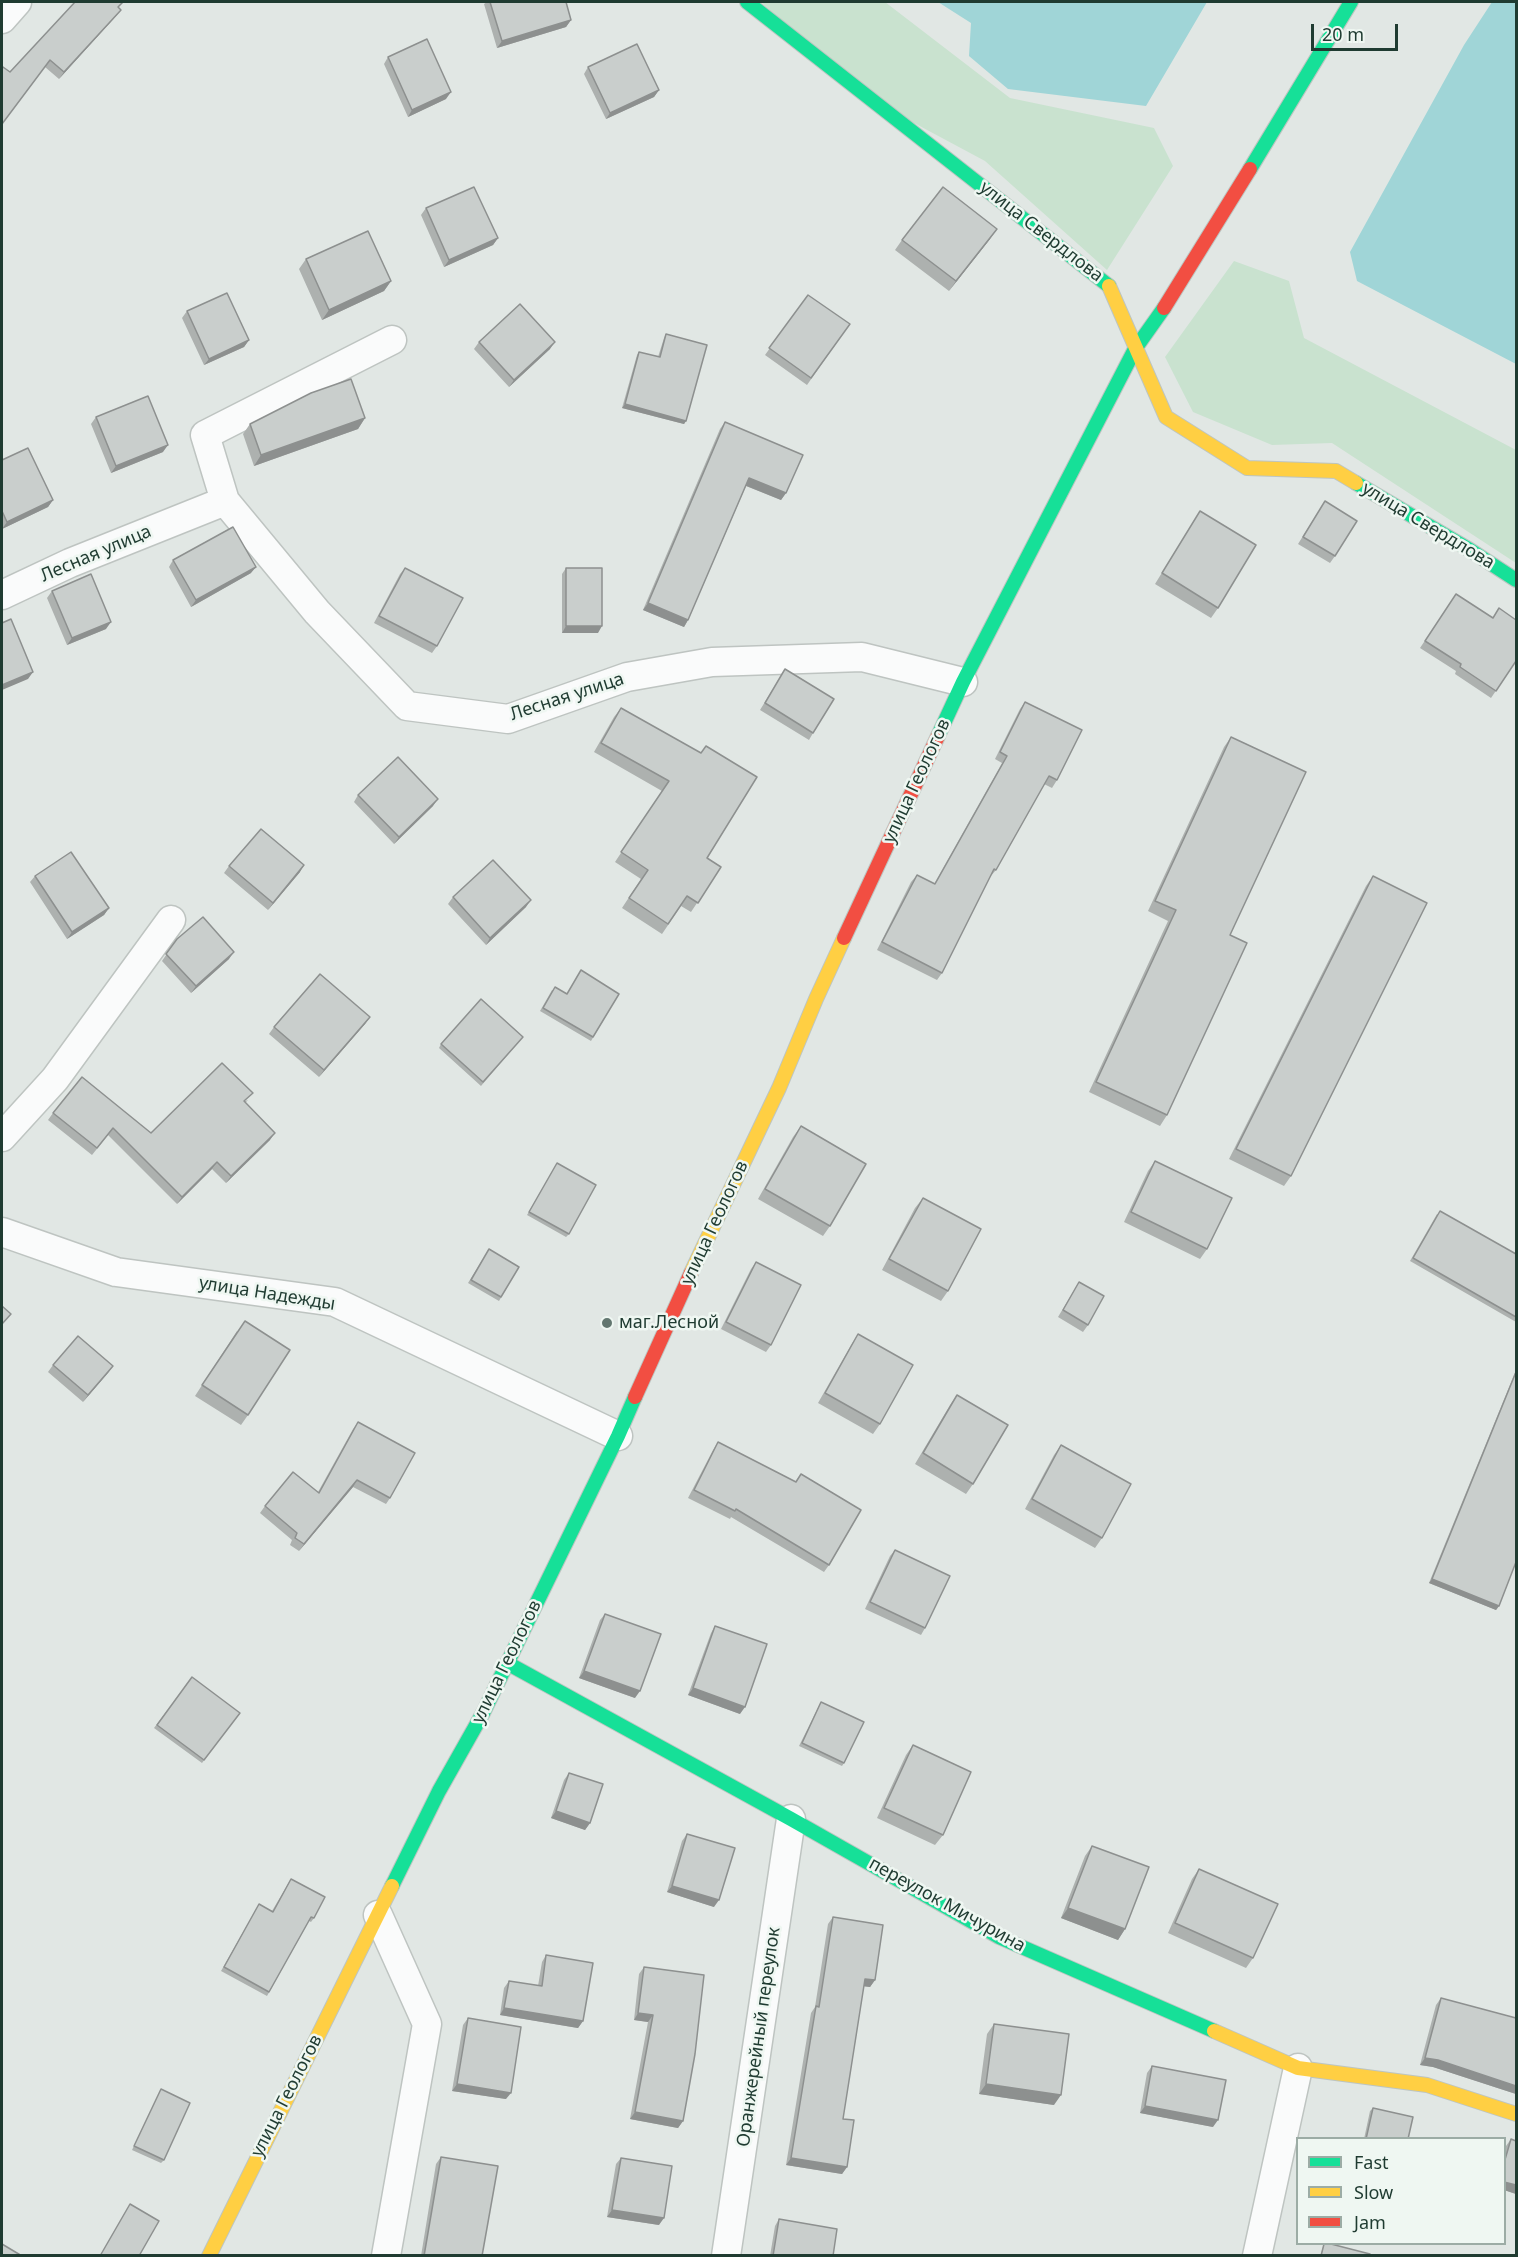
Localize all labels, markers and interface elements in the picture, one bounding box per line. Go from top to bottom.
scale bar [1314,12,1401,50]
text: 20 m [1322,22,1364,46]
street label: улица Свердлова [975,177,1107,287]
street label: улица Свердлова [1358,478,1498,574]
street label: Лесная улица [37,521,155,587]
street label: Лесная улица [507,668,627,726]
street label: улица Геологов [879,715,955,847]
street label: улица Геологов [677,1157,753,1289]
street label: улица Надежды [197,1273,337,1315]
place label: маг.Лесной [619,1312,719,1334]
marker: маг.Лесной [600,1316,614,1330]
street label: улица Геологов [468,1597,546,1727]
street label: переулок Мичурина [865,1853,1029,1957]
street label: Оранжерейный переулок [733,1926,785,2148]
street label: улица Геологов [247,2031,327,2161]
legend [1296,2137,1506,2245]
text: Fast [1354,2150,1389,2174]
text: Slow [1354,2180,1393,2204]
text: Jam [1354,2210,1386,2234]

